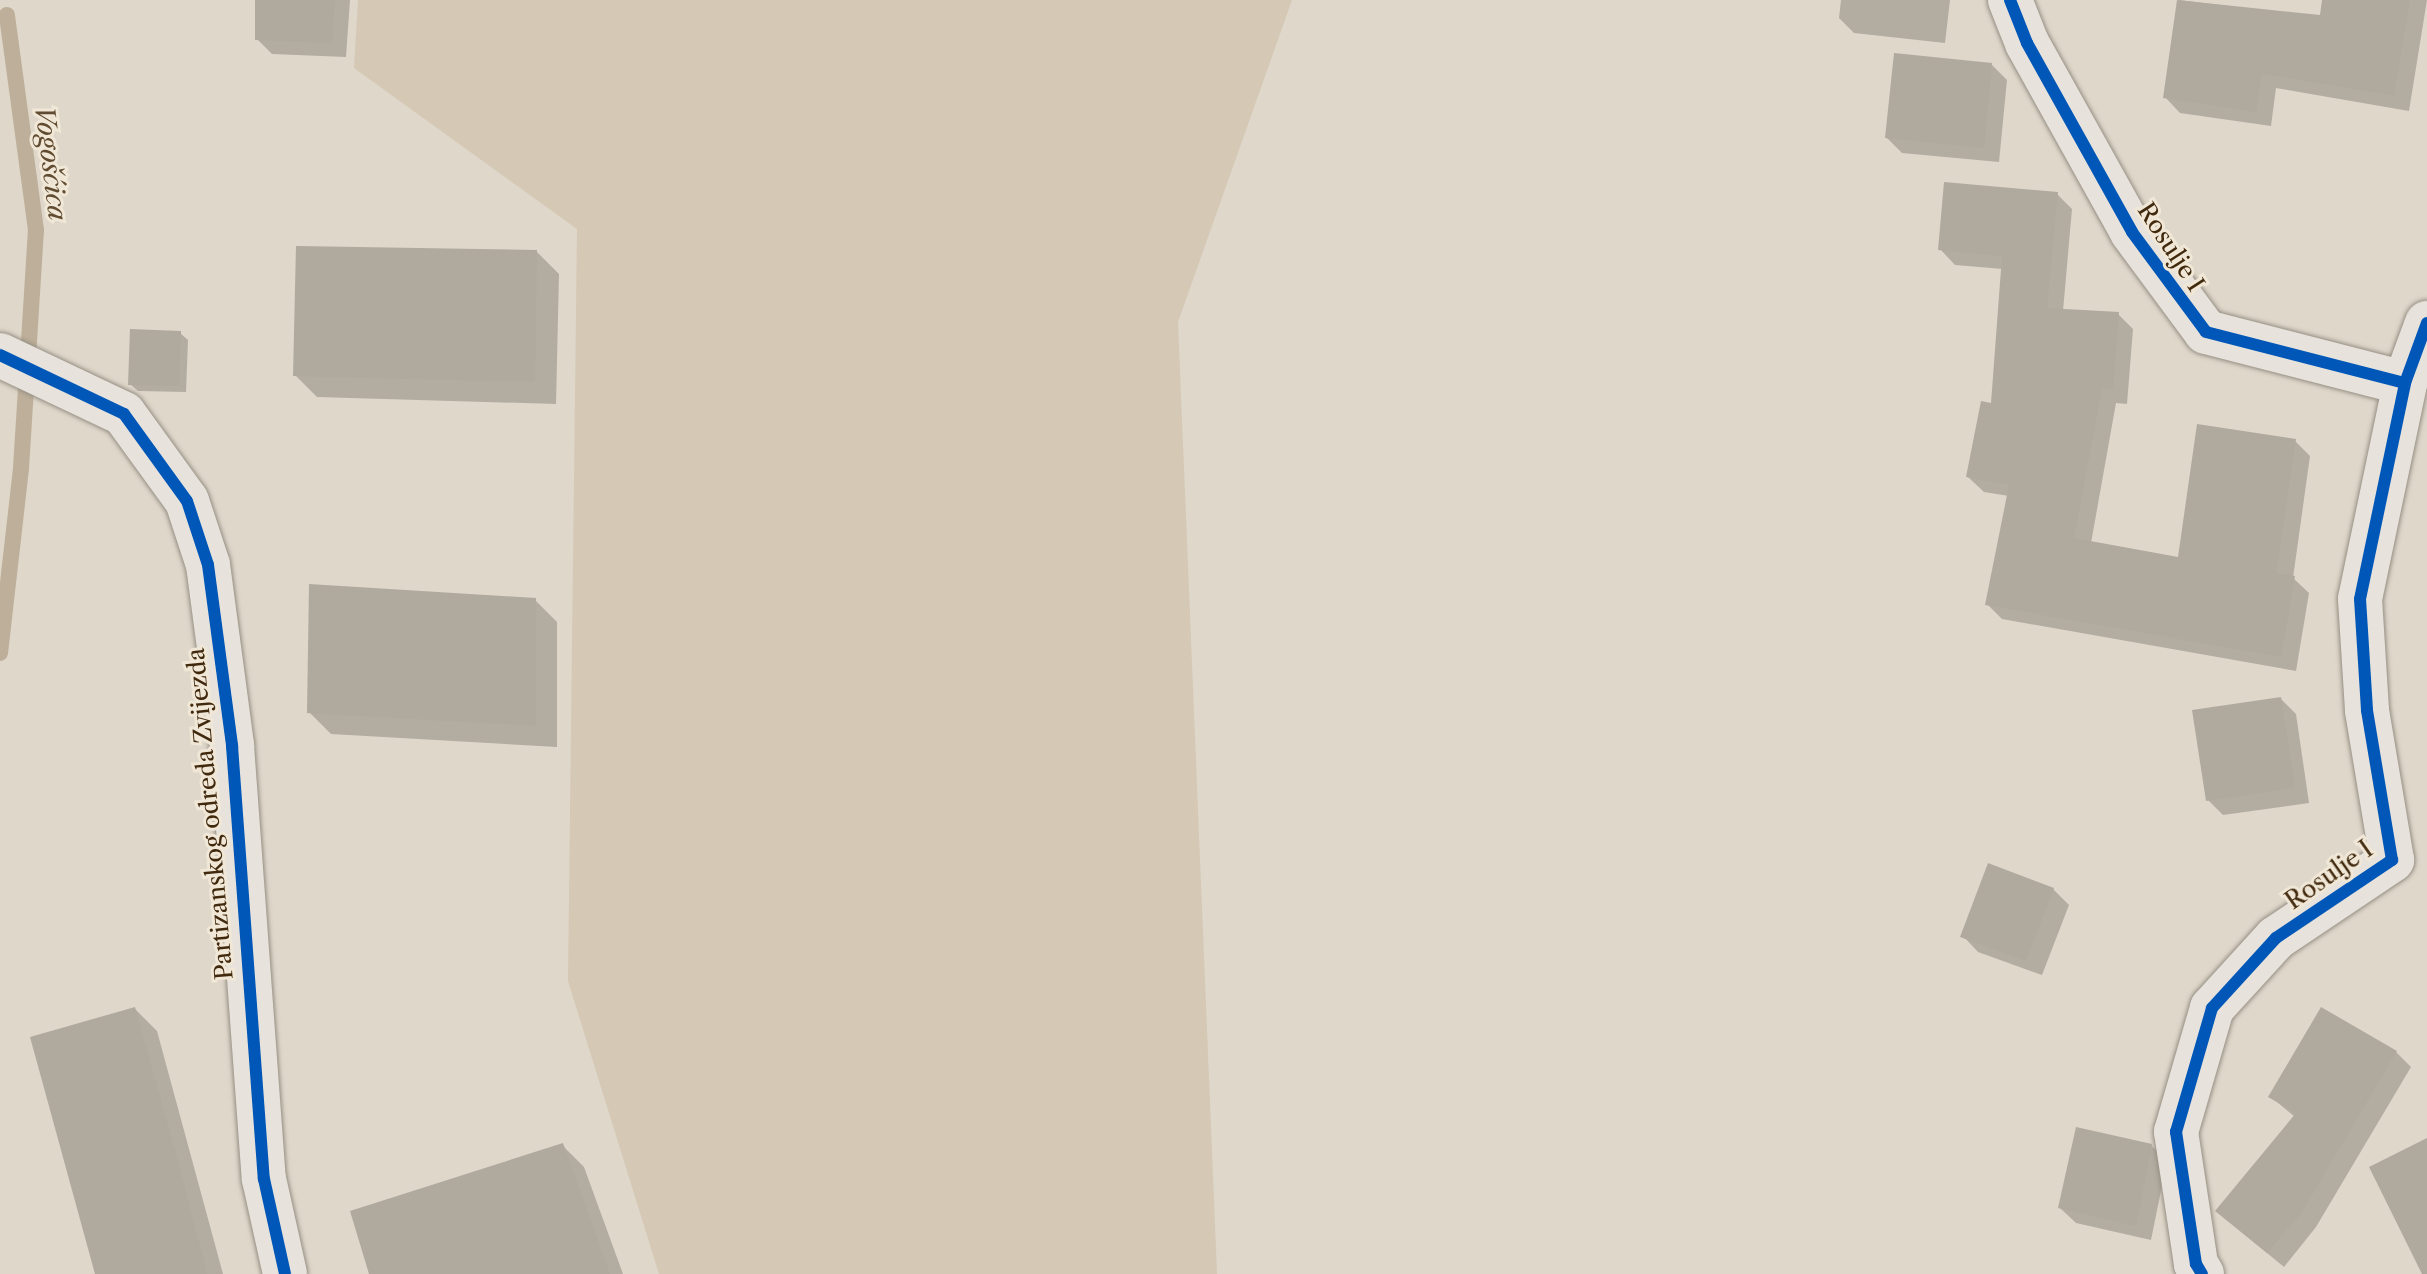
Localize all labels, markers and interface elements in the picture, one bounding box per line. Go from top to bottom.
water label: Vogošćica [27,104,73,222]
street label: Rosulje I [2132,197,2210,297]
street label: Partizanskog odreda Zvijezda [181,647,239,981]
street label: Rosulje I [2280,834,2378,916]

